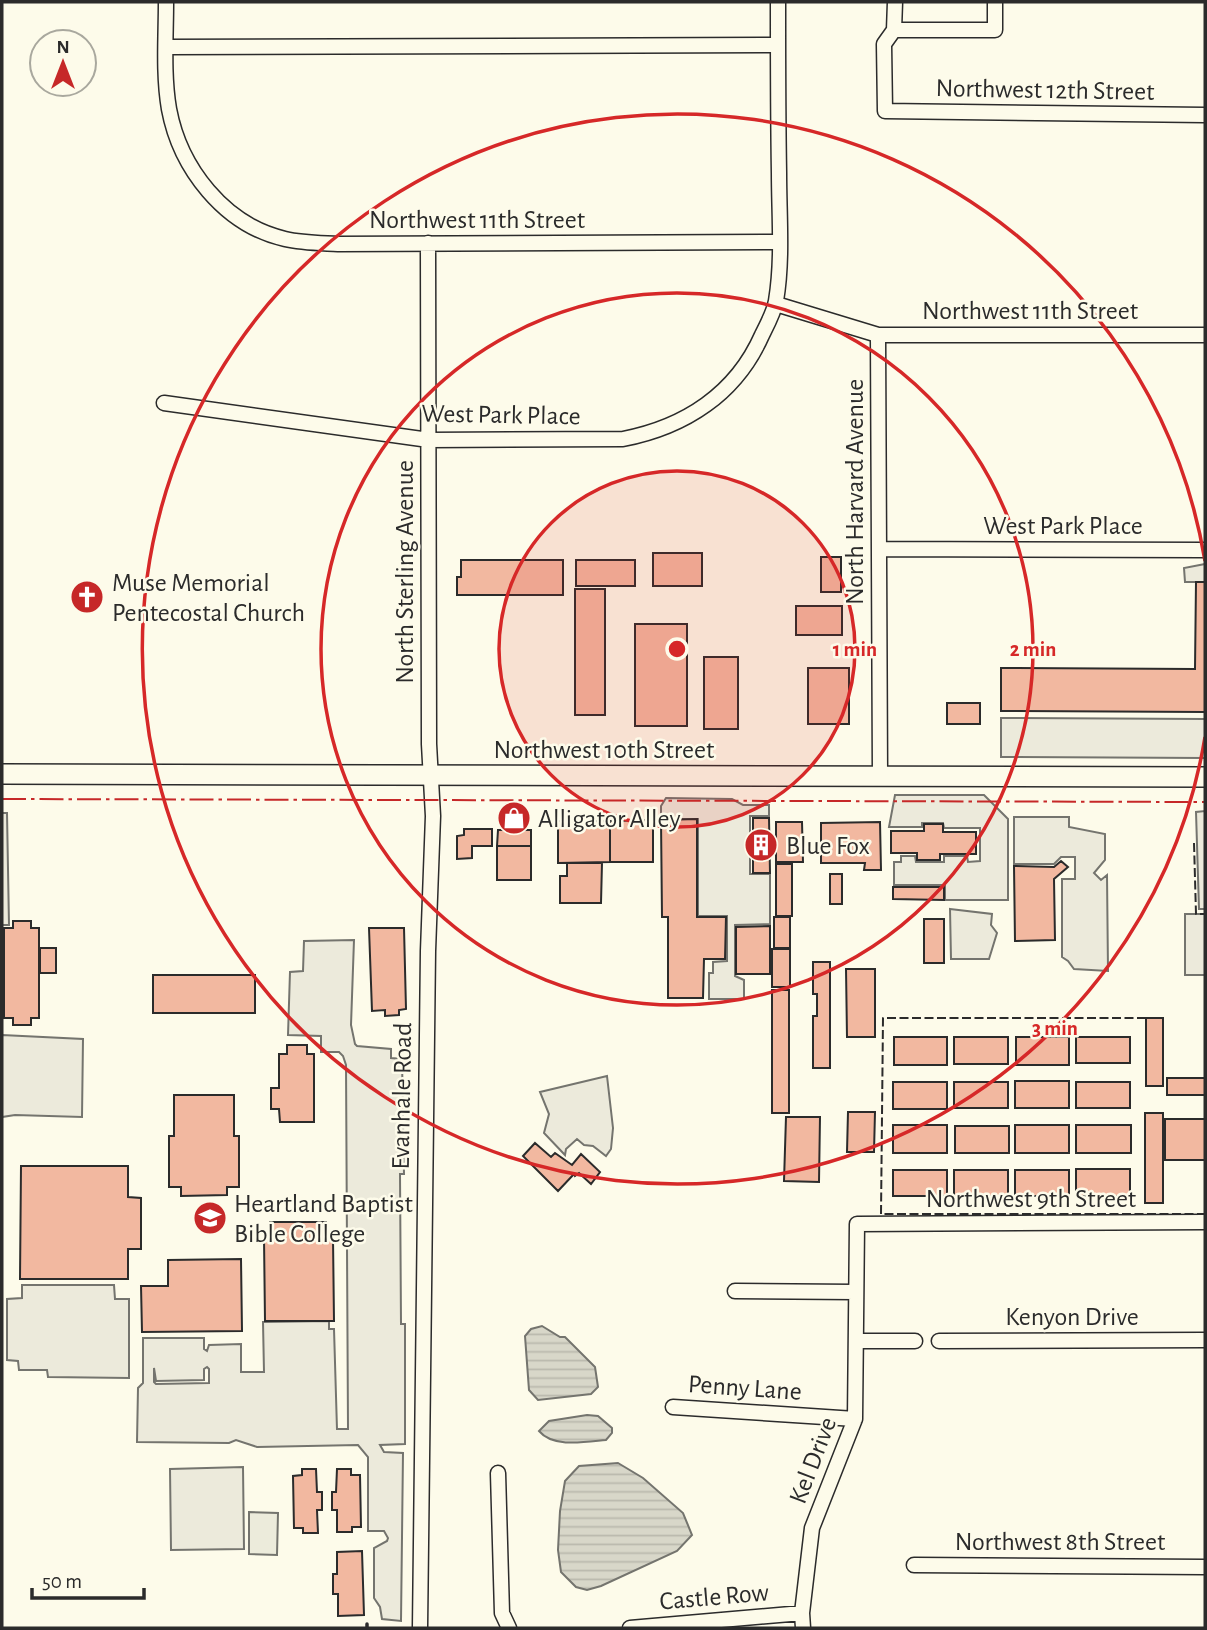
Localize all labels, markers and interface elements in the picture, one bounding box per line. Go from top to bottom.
north arrow [28,28,98,98]
text: N [56,38,70,57]
street label: Northwest 12th Street [935,75,1155,105]
street label: Northwest 11th Street [369,207,585,233]
street label: Northwest 11th Street [922,298,1138,324]
street label: North Harvard Avenue [842,379,868,605]
street label: West Park Place [421,401,581,429]
street label: North Sterling Avenue [392,460,418,684]
street label: West Park Place [983,513,1143,539]
place label: Muse Memorial Pentecostal Church [112,570,305,626]
church icon: Muse Memorial Pentecostal Church [68,578,106,616]
centre of rings [665,637,689,661]
text: 1 min [833,639,877,660]
text: 2 min [1010,639,1056,660]
street label: Northwest 10th Street [494,737,714,763]
shop icon: Alligator Alley [495,799,533,837]
place label: Alligator Alley [538,806,681,832]
building icon: Blue Fox [742,826,780,864]
place label: Blue Fox [786,833,870,859]
text: 3 min [1032,1018,1078,1039]
street label: Evanhale Road [388,1022,416,1170]
street label: Northwest 9th Street [926,1186,1136,1212]
place label: Heartland Baptist Bible College [234,1191,413,1247]
school or university icon: Heartland Baptist Bible College [191,1199,229,1237]
street label: Kenyon Drive [1005,1304,1139,1330]
street label: Penny Lane [687,1371,803,1405]
street label: Kel Drive [785,1413,841,1507]
street label: Northwest 8th Street [955,1529,1165,1555]
scale bar [32,1556,144,1600]
text: 50 m [42,1571,82,1592]
street label: Castle Row [658,1579,770,1615]

